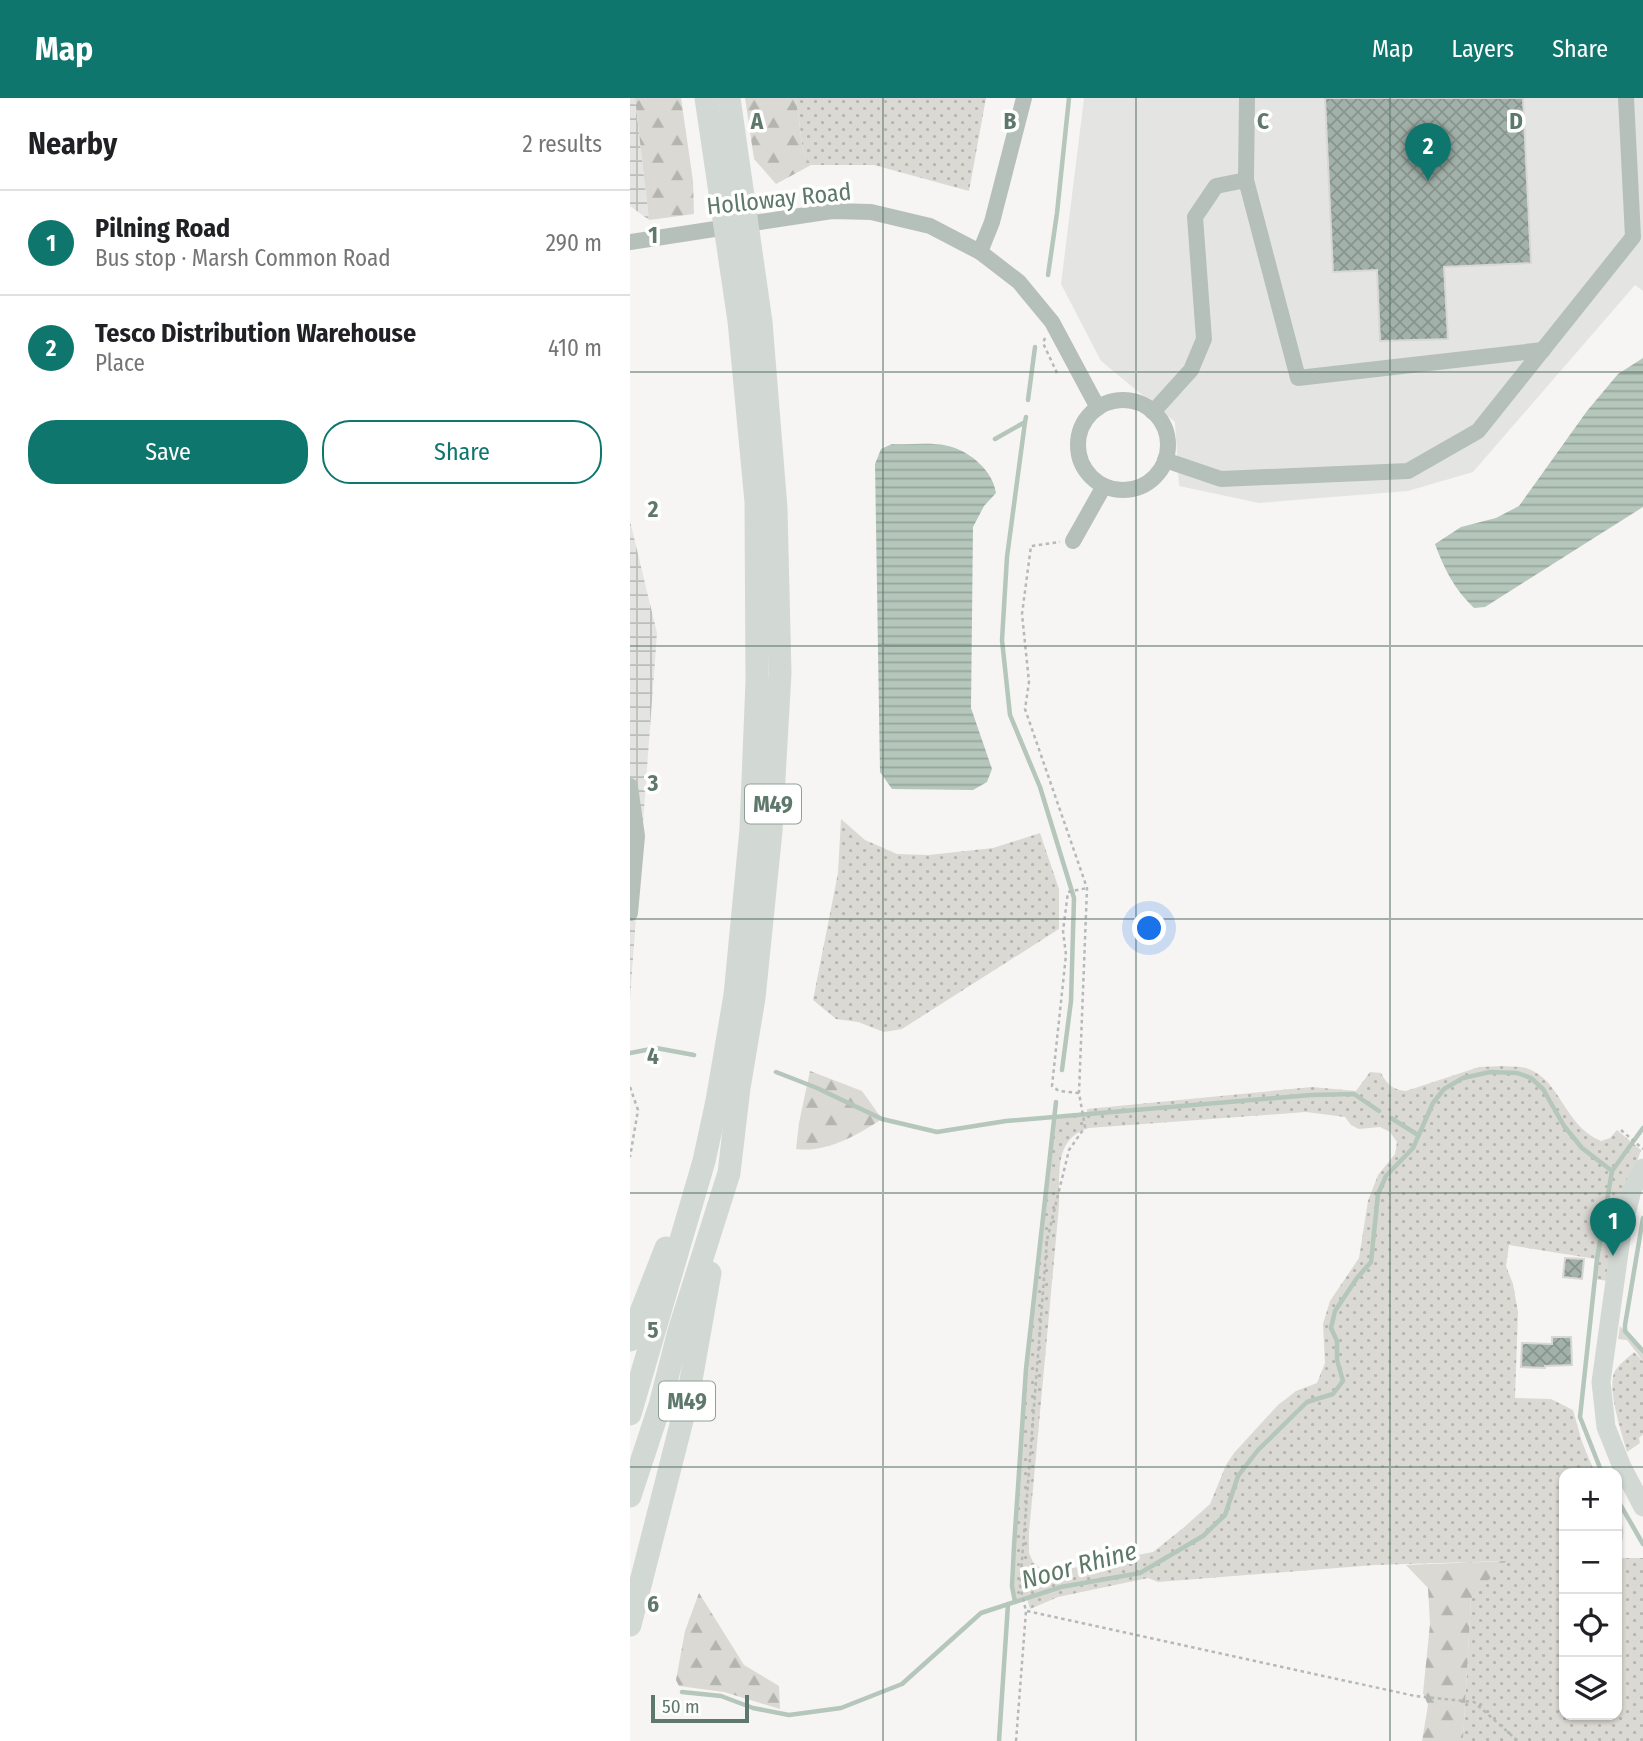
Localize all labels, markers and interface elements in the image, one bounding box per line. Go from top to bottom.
text: Map [35,29,93,69]
text: Map [1372,35,1414,63]
text: Layers [1452,35,1514,63]
text: Share [1552,35,1608,63]
text: A [750,107,764,135]
text: B [1004,107,1017,135]
text: C [1257,107,1269,135]
text: D [1509,107,1523,135]
pin: 2 [1405,123,1451,181]
text: Nearby [28,126,117,162]
text: 2 results [522,130,602,158]
street label: Holloway Road [705,177,853,221]
text: Pilning Road [95,213,230,244]
text: 1 [648,221,658,249]
text: 1 [46,229,56,257]
text: 290 m [546,229,602,257]
text: Bus stop · Marsh Common Road [95,244,391,272]
text: Tesco Distribution Warehouse [95,318,416,349]
text: 2 [46,334,56,362]
text: 410 m [548,334,602,362]
text: Place [95,349,145,377]
button: Save [28,420,308,484]
button: Share [322,420,602,484]
text: 2 [647,495,659,523]
text: 3 [647,769,659,797]
road number: M49 [745,784,801,824]
your location [1132,911,1166,945]
text: 4 [647,1042,659,1070]
pin: 1 [1590,1198,1636,1256]
text: 5 [647,1316,659,1344]
road number: M49 [659,1382,715,1420]
map controls [1559,1468,1622,1720]
button: + [1559,1468,1622,1531]
button: − [1559,1531,1622,1594]
water label: Noor Rhine [1018,1535,1140,1596]
text: 6 [647,1590,659,1618]
button: locate [1559,1594,1622,1657]
button: layers [1559,1657,1622,1720]
scale bar [651,1692,749,1724]
text: 50 m [662,1695,700,1718]

